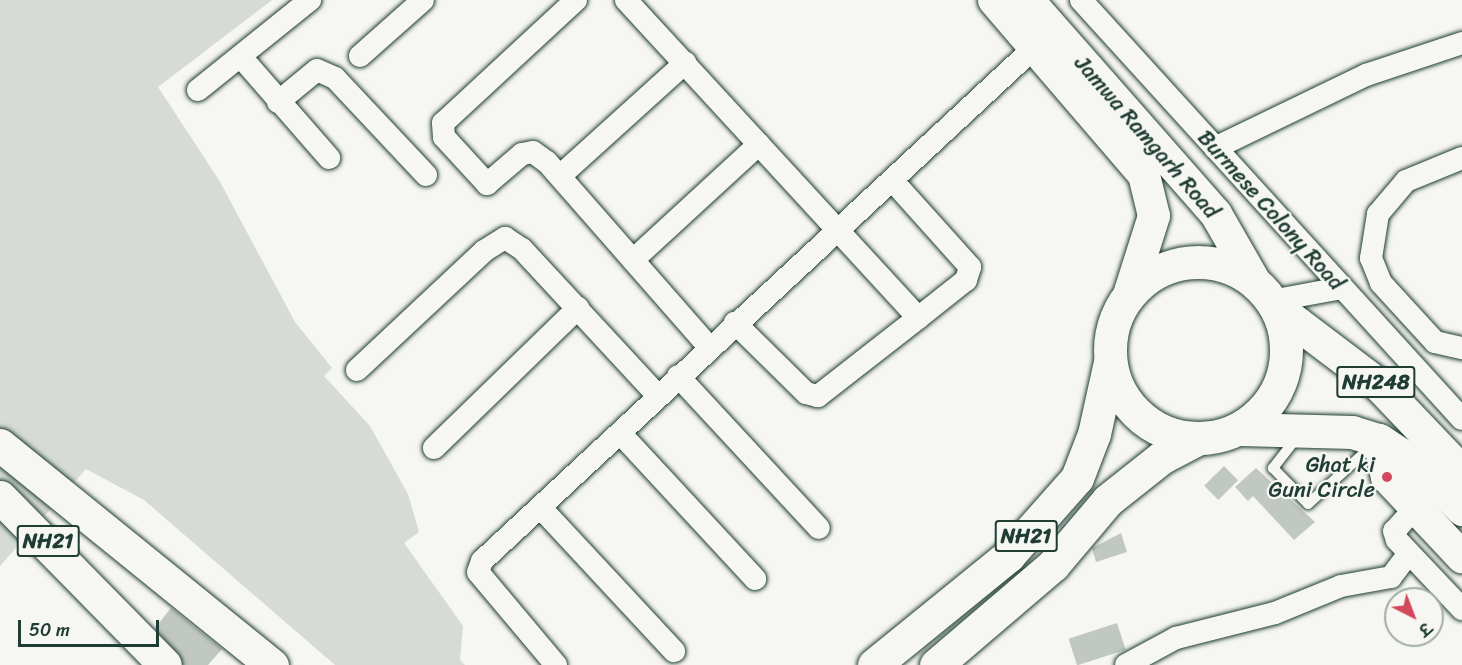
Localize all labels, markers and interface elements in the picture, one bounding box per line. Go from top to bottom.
street label: Jamwa Ramgarh Road [1069,50,1225,224]
street label: Burmese Colony Road [1192,124,1350,296]
road number: NH248 [1336,364,1416,400]
place label: Ghat ki Guni Circle [1268,451,1375,502]
marker: Ghat ki Guni Circle [1380,470,1394,484]
road number: NH21 [994,518,1058,554]
road number: NH21 [16,523,80,559]
north arrow [1384,587,1444,647]
scale bar [21,608,162,646]
text: 50 m [29,614,70,646]
text: उ [1411,615,1439,644]

